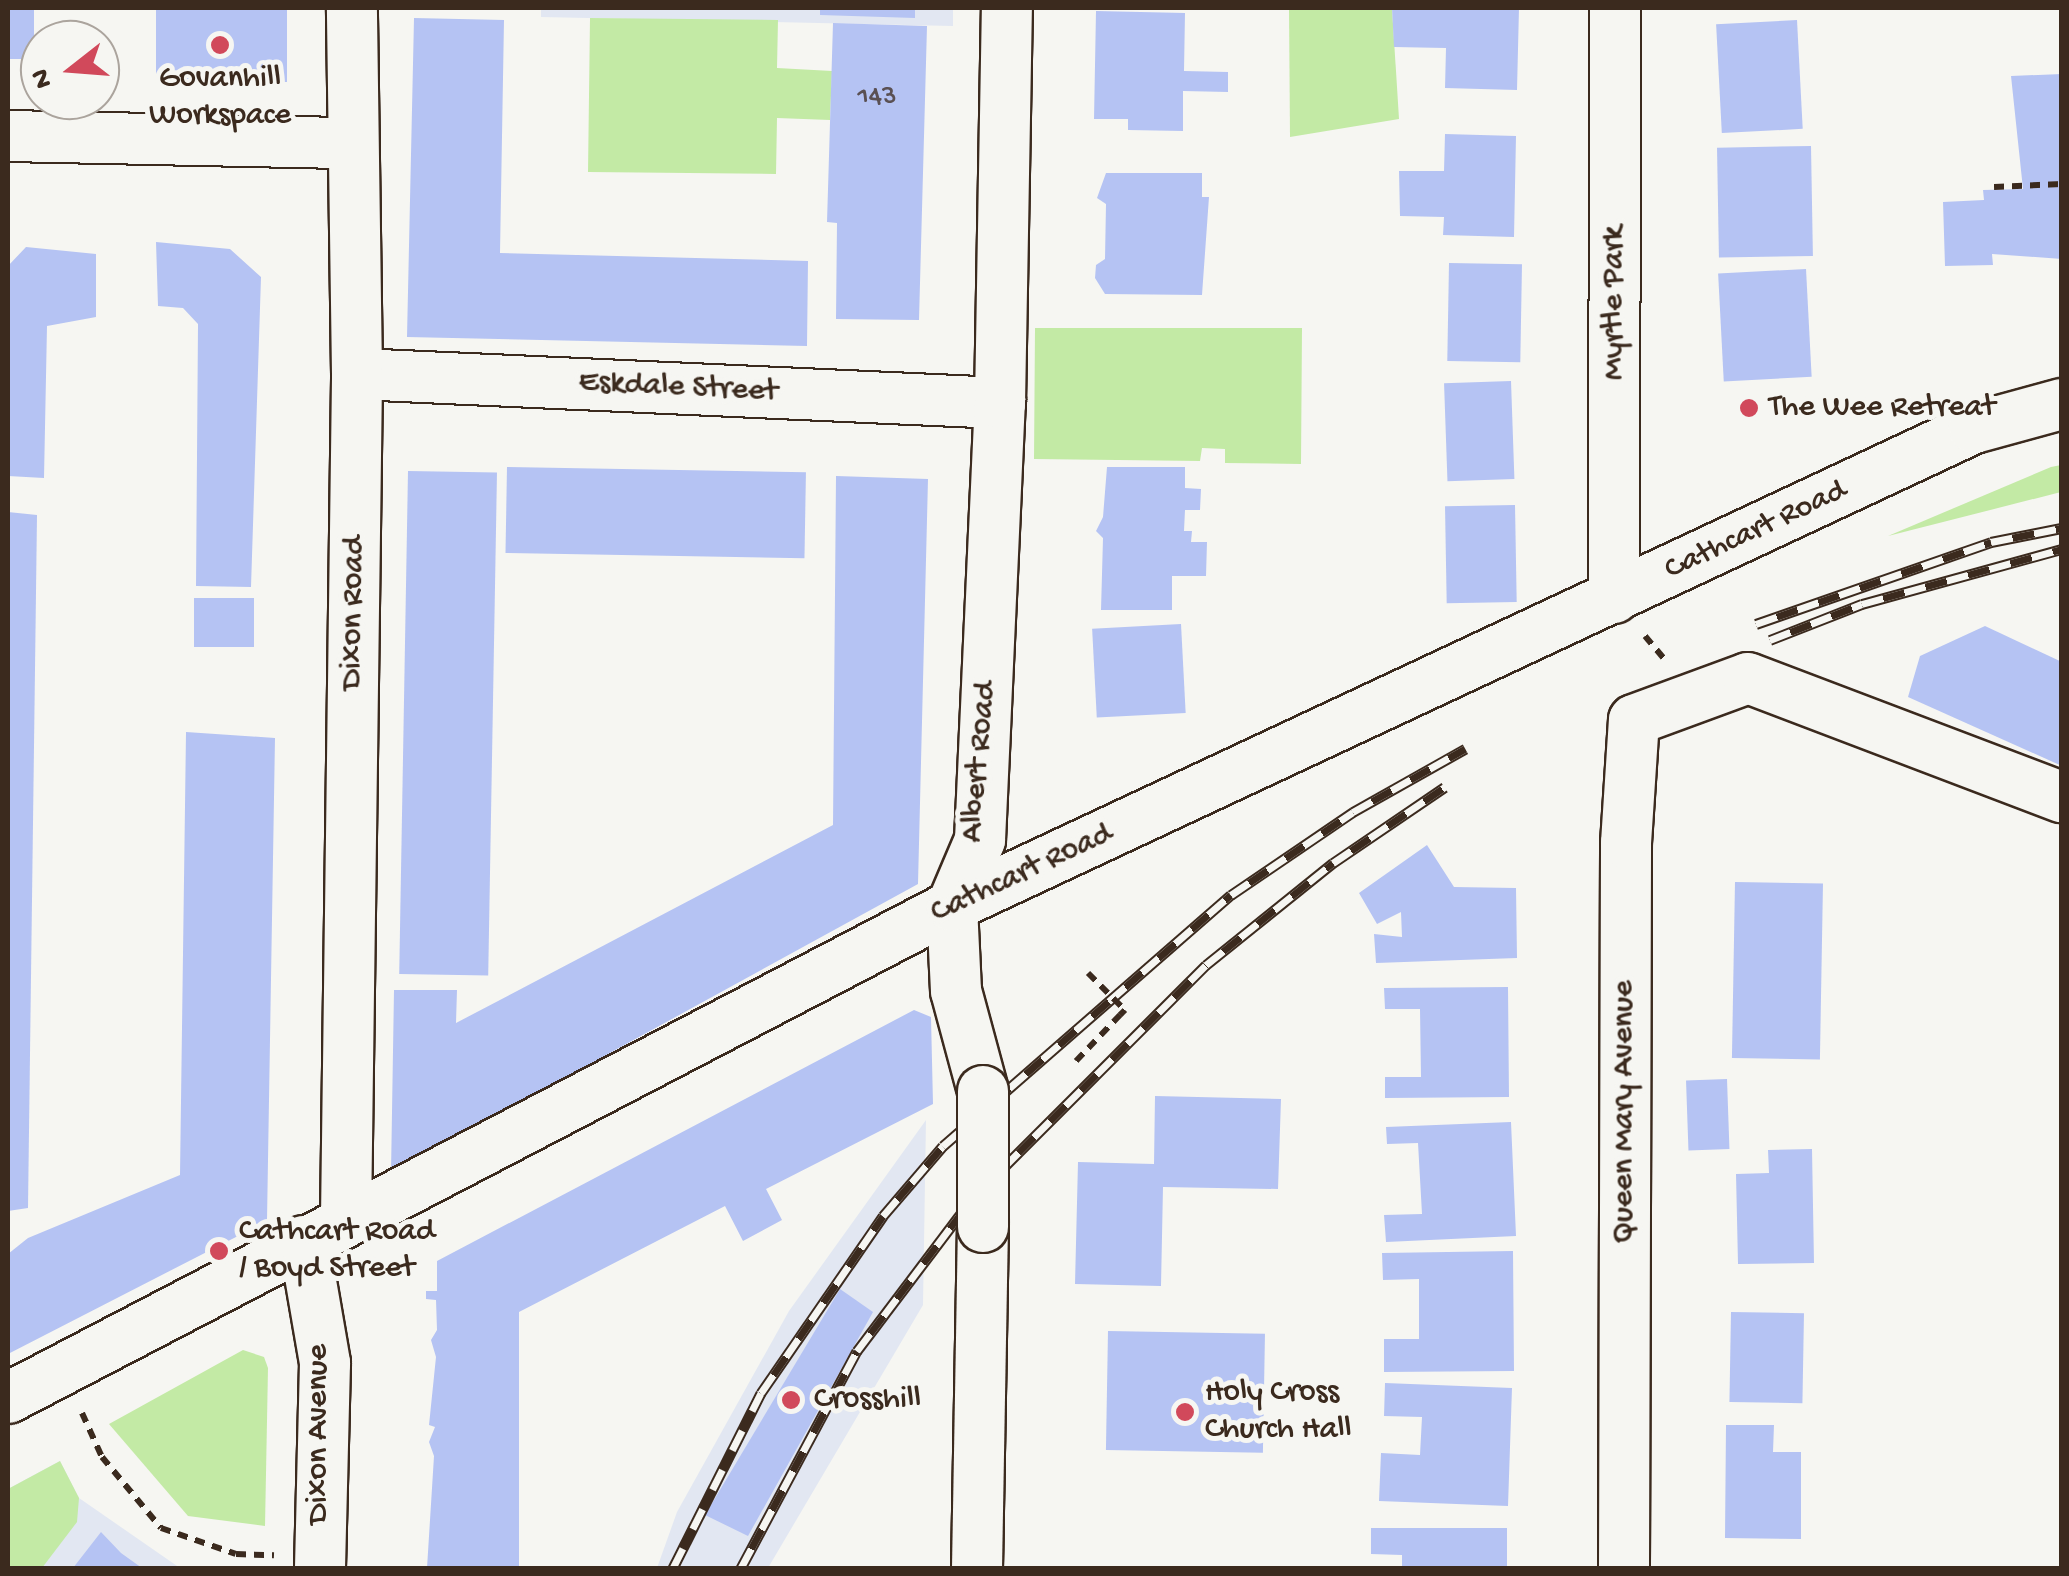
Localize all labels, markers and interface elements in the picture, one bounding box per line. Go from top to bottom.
north arrow [20,20,120,120]
marker: Govanhill Workspace [209,34,231,56]
place label: Govanhill Workspace [149,61,291,136]
text: N [24,65,61,92]
house number: 143 [857,81,897,115]
street label: Myrtle Park [1596,226,1634,380]
street label: Eskdale Street [578,364,778,412]
place label: The Wee Retreat [1769,389,1995,427]
marker: The Wee Retreat [1738,397,1760,419]
street label: Cathcart Road [1659,472,1853,590]
street label: Dixon Road [333,536,375,690]
street label: Albert Road [954,680,1006,844]
street label: Cathcart Road [925,815,1119,933]
street label: Queen Mary Avenue [1606,980,1644,1244]
place label: Cathcart Road / Boyd Street [239,1214,435,1289]
marker: Cathcart Road / Boyd Street [208,1240,230,1262]
street label: Dixon Avenue [300,1344,338,1524]
place label: Holy Cross Church Hall [1205,1375,1352,1450]
place label: Crosshill [814,1381,921,1419]
marker: Crosshill [778,1387,804,1413]
marker: Holy Cross Church Hall [1174,1401,1196,1423]

